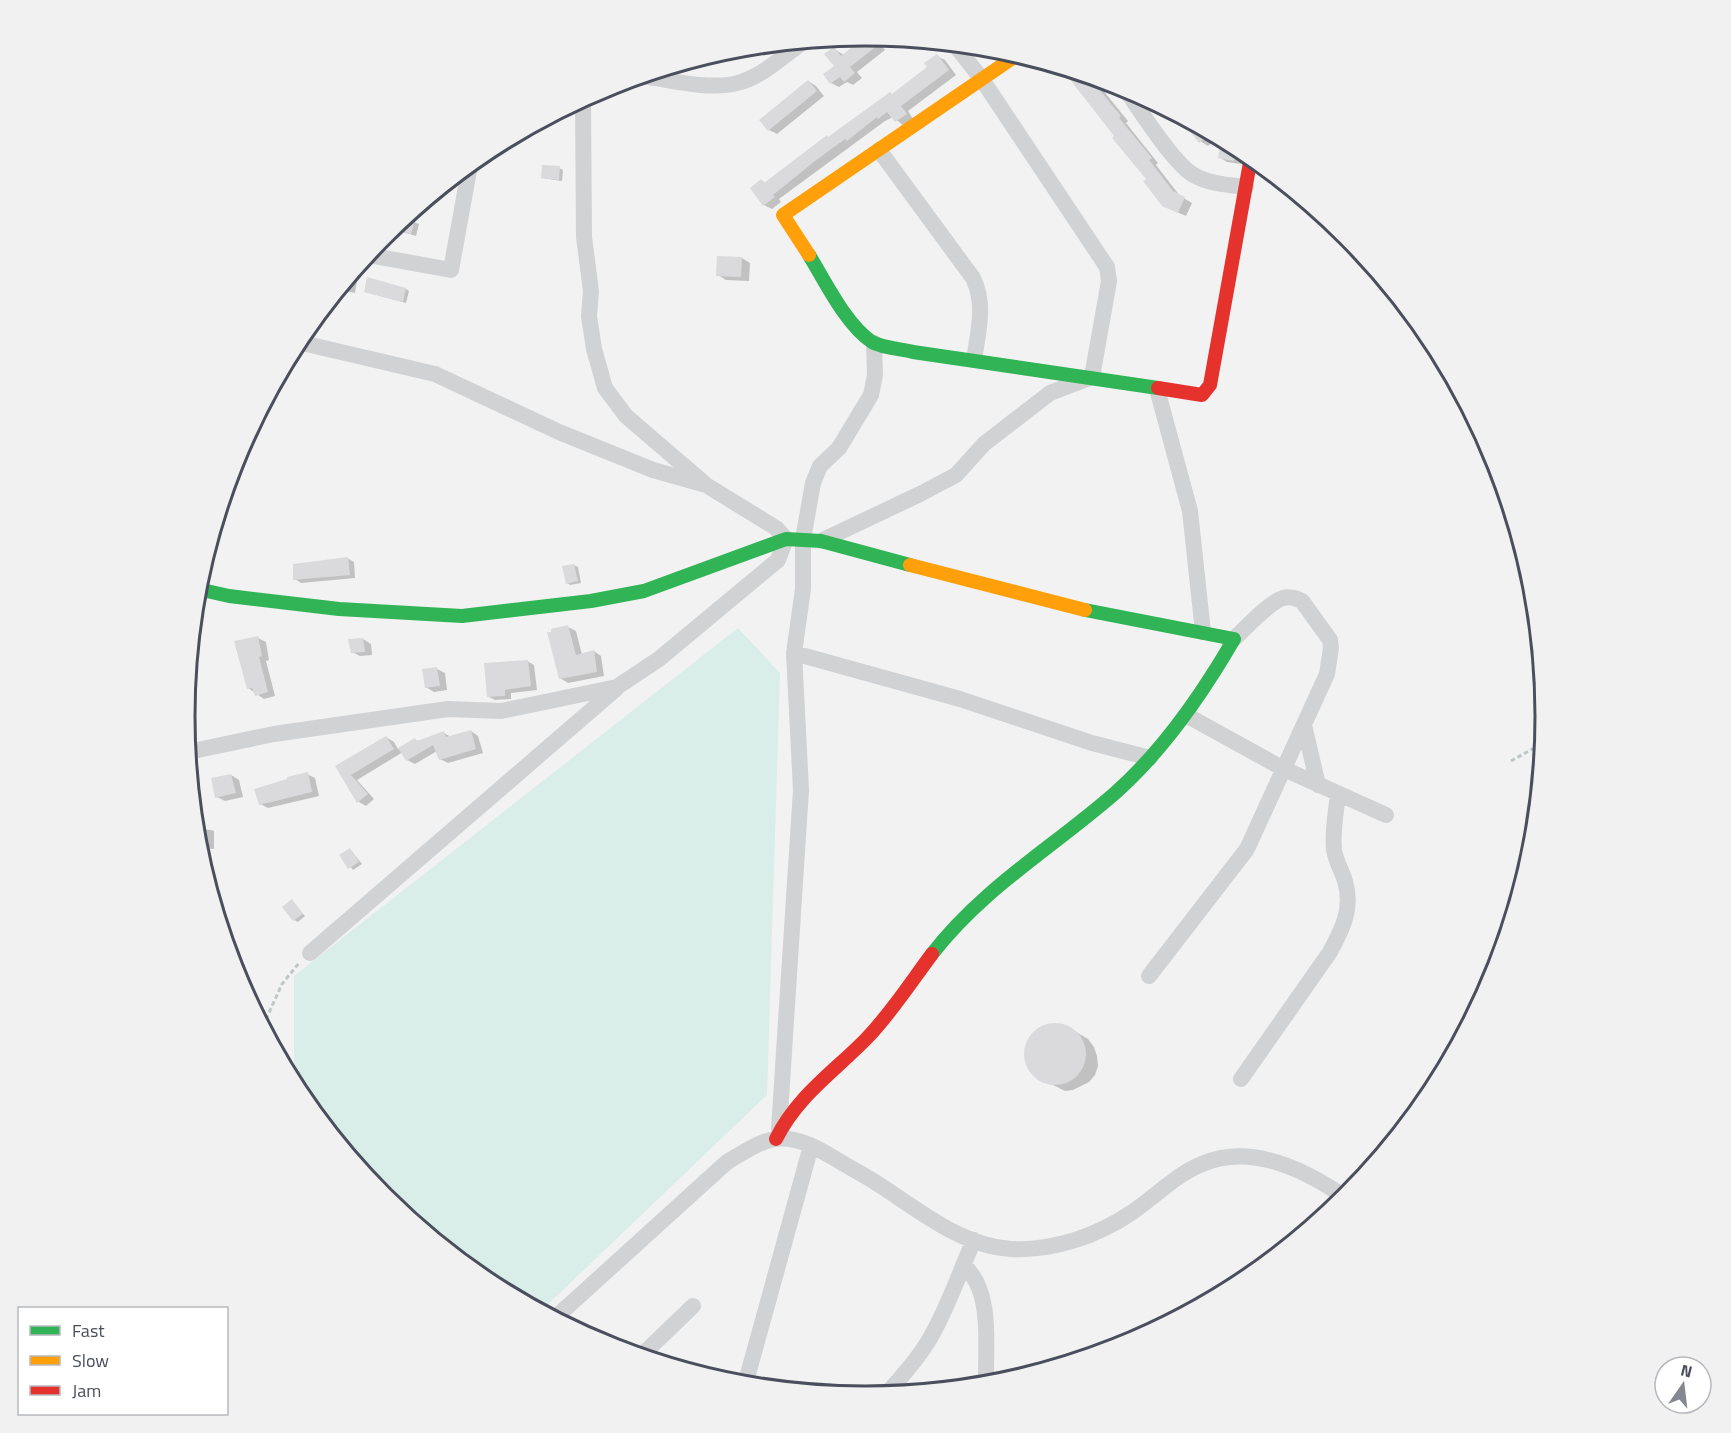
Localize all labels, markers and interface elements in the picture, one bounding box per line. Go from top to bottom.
legend [18,1307,228,1415]
text: Fast [72,1317,105,1344]
text: Slow [72,1347,109,1374]
north arrow [1653,1355,1713,1415]
text: N [1678,1357,1695,1383]
text: Jam [72,1377,101,1404]

